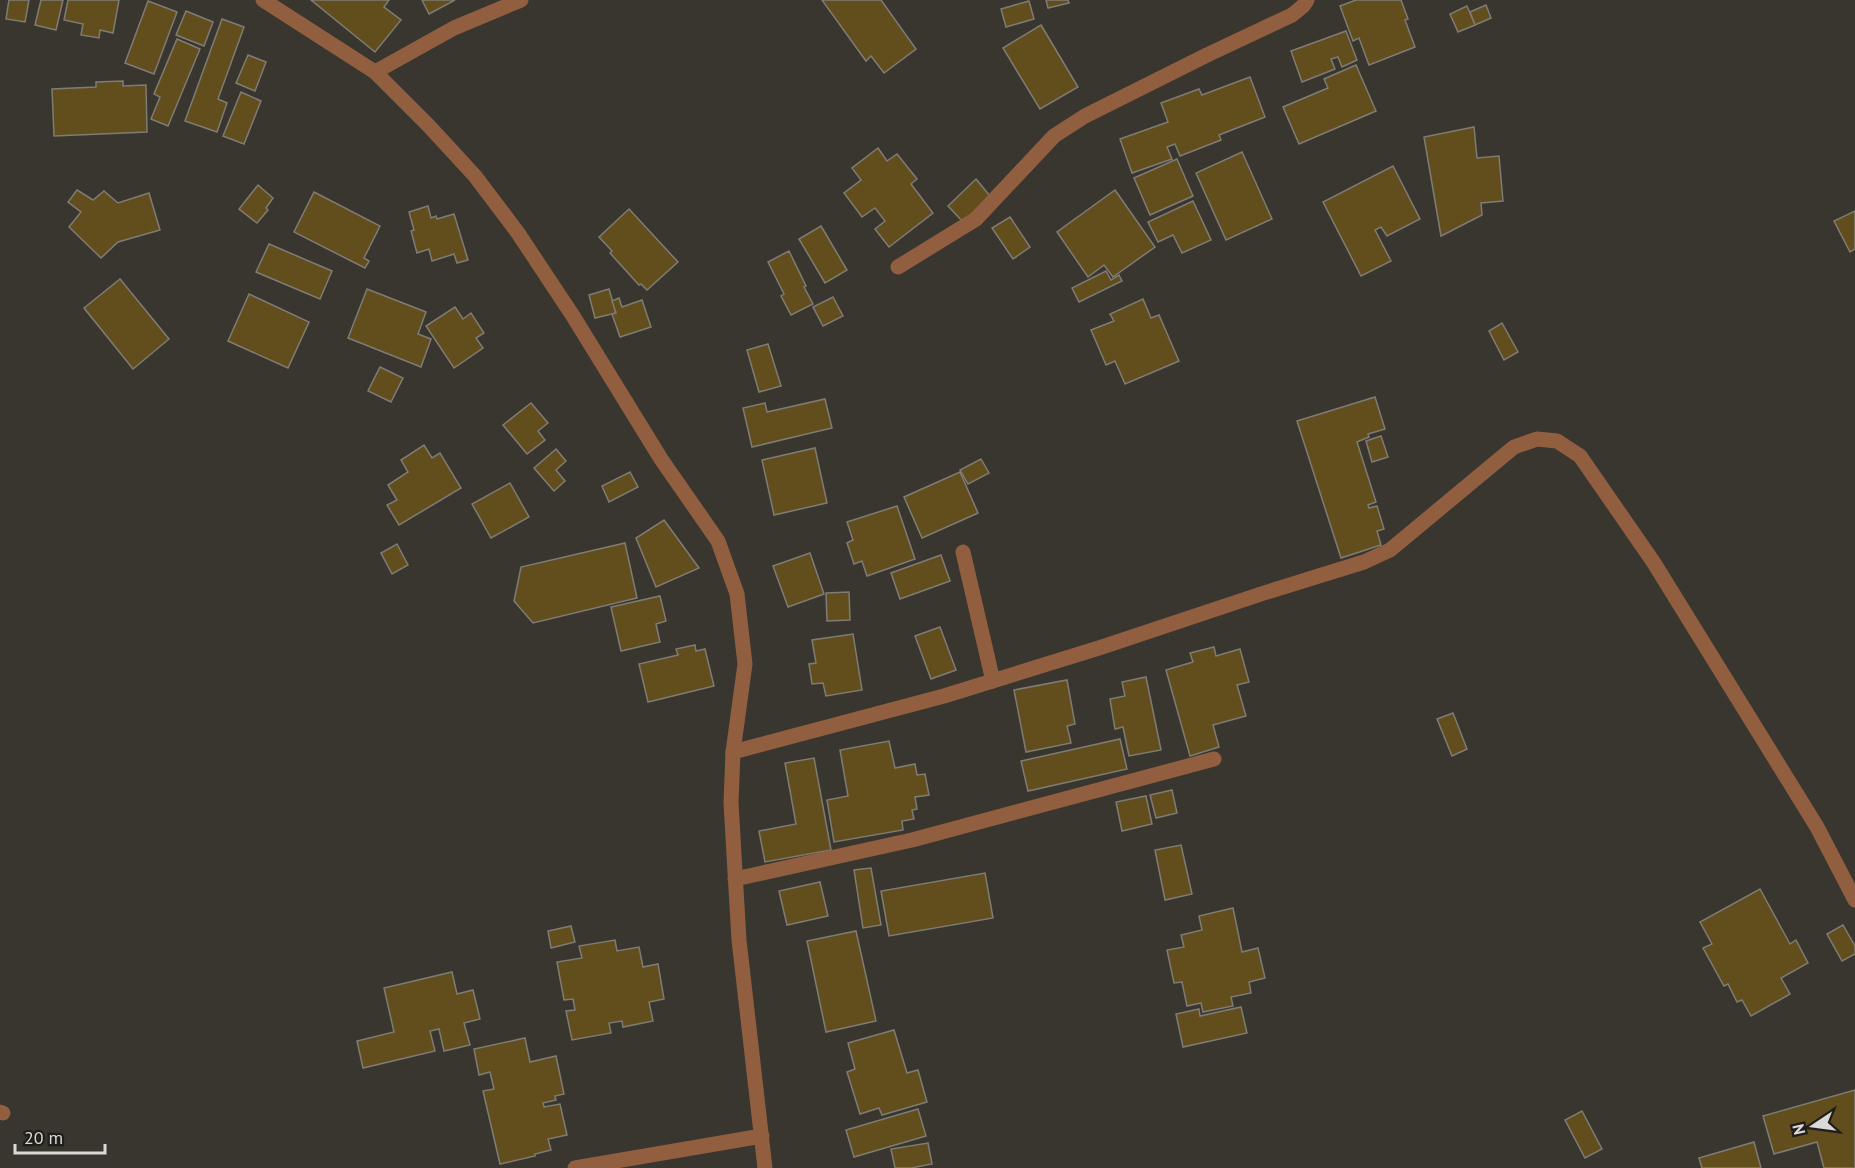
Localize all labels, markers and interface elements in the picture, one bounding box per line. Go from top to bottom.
north arrow [1783,1096,1843,1156]
scale bar [15,1117,105,1155]
text: N [1787,1122,1809,1137]
text: 20 m [24,1126,63,1149]

